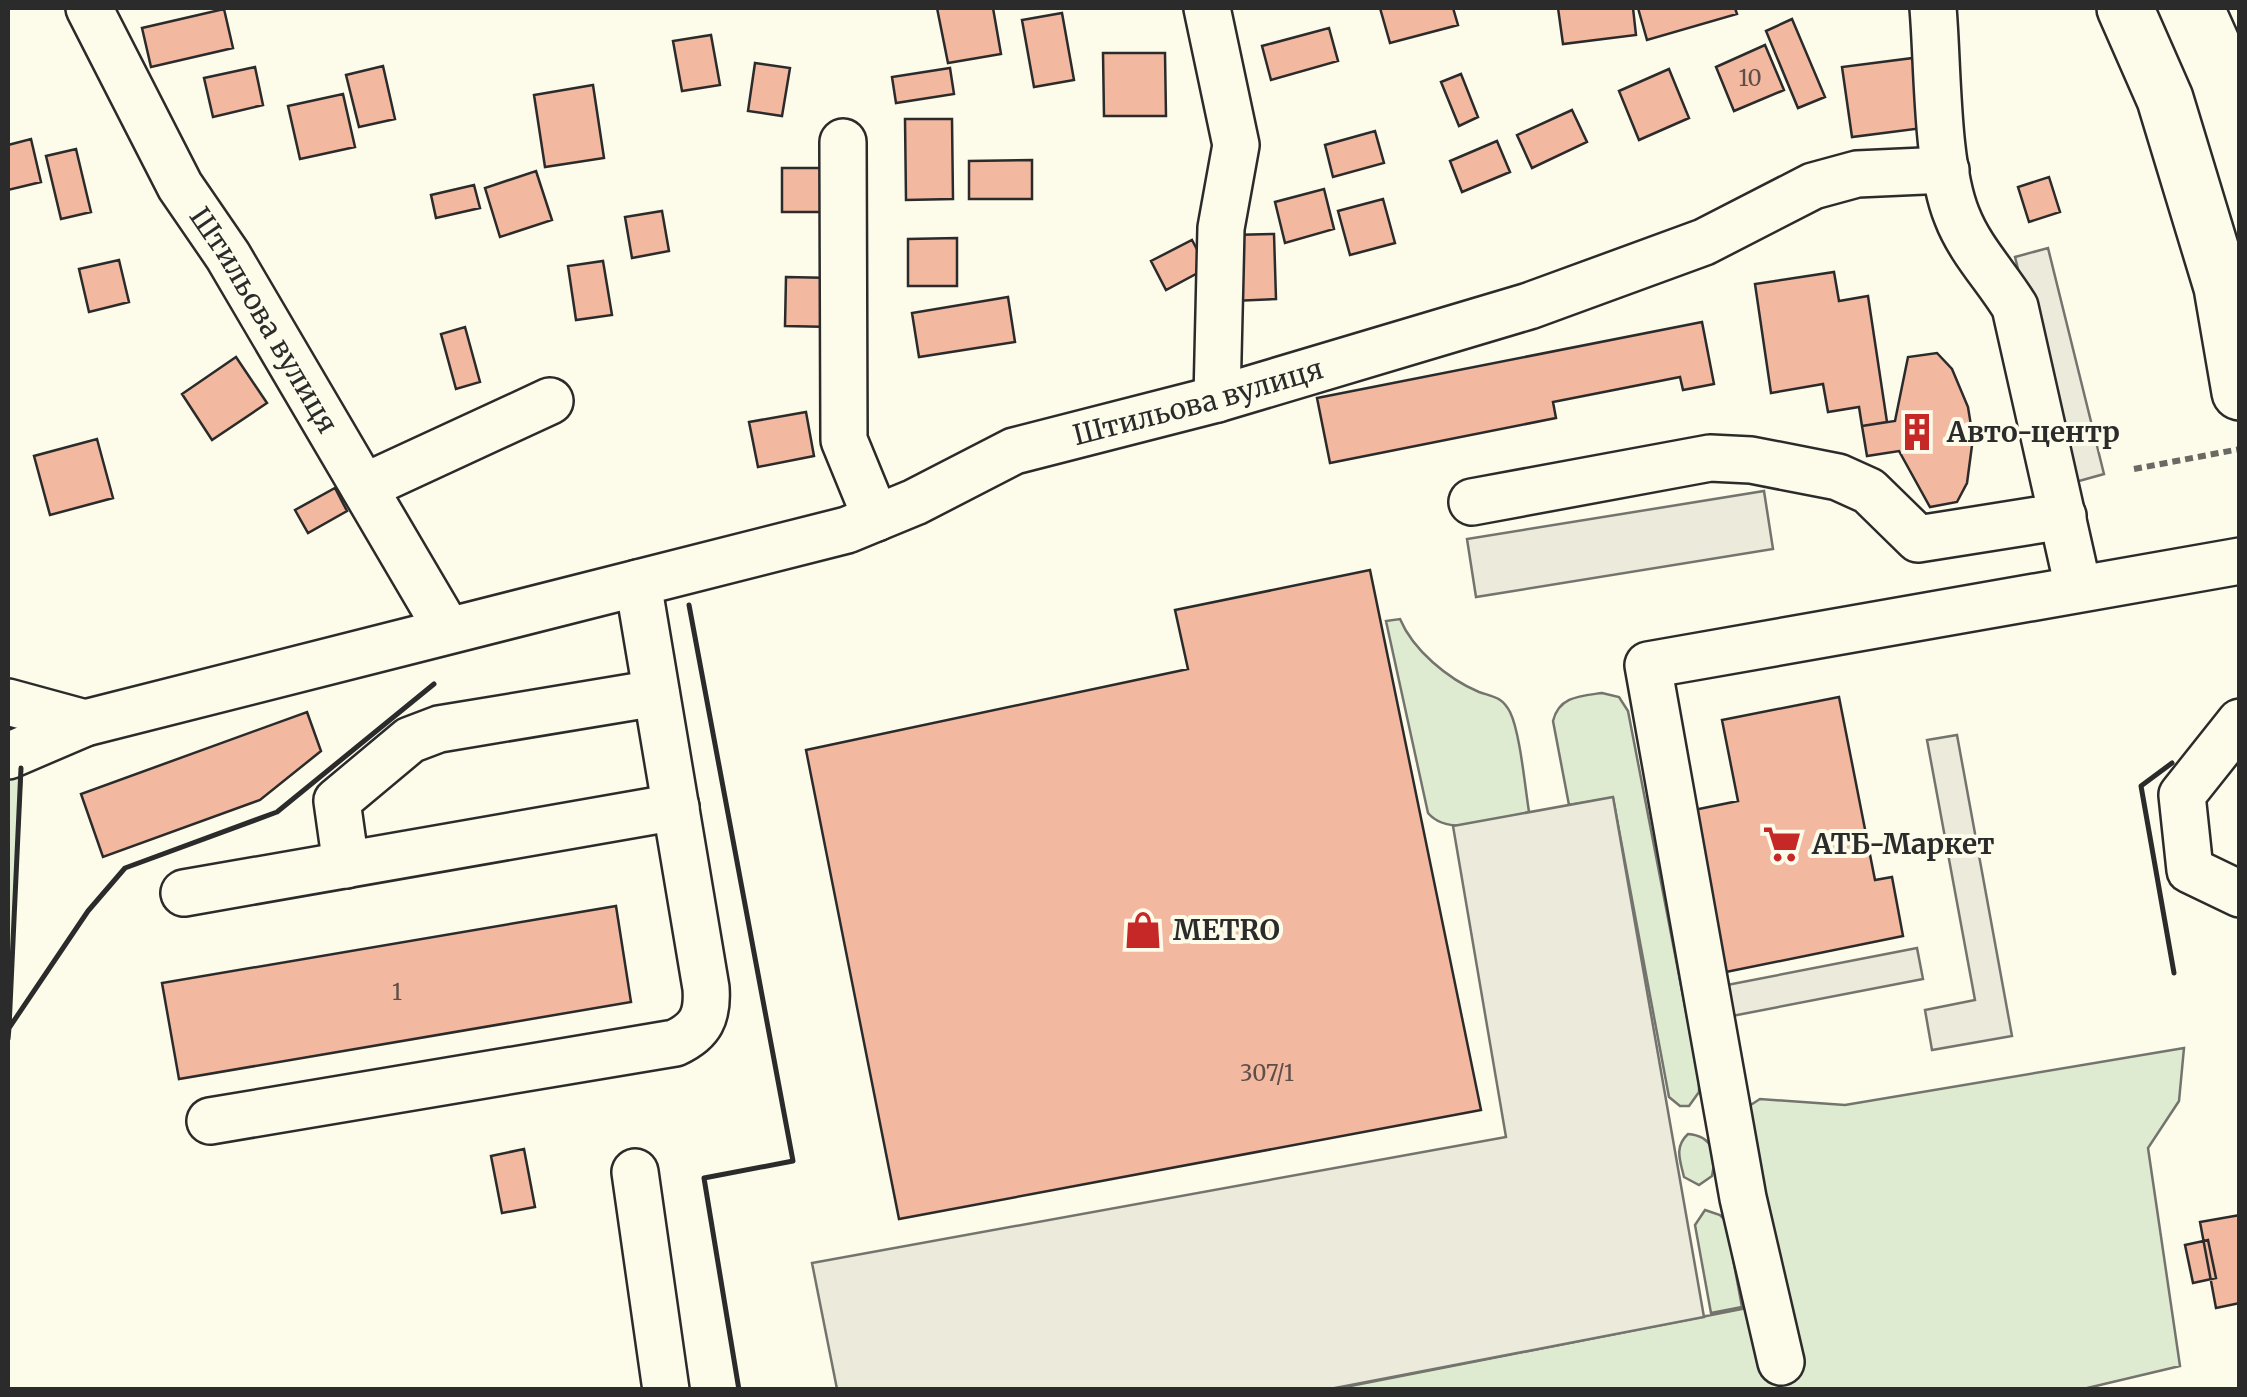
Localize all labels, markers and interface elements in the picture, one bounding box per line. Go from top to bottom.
house number: 10 [1738,64,1762,92]
street label: Штильова вулиця [182,200,346,439]
street label: Штильова вулиця [1069,350,1327,453]
building icon: Авто-центр [1896,411,1938,453]
place label: Авто-центр [1946,414,2120,450]
supermarket icon: АТБ-Маркет [1761,823,1803,865]
place label: АТБ-Маркет [1811,826,1994,862]
shop icon: METRO [1122,909,1164,951]
place label: METRO [1173,912,1280,948]
house number: 1 [392,978,402,1006]
house number: 307/1 [1240,1059,1294,1087]

